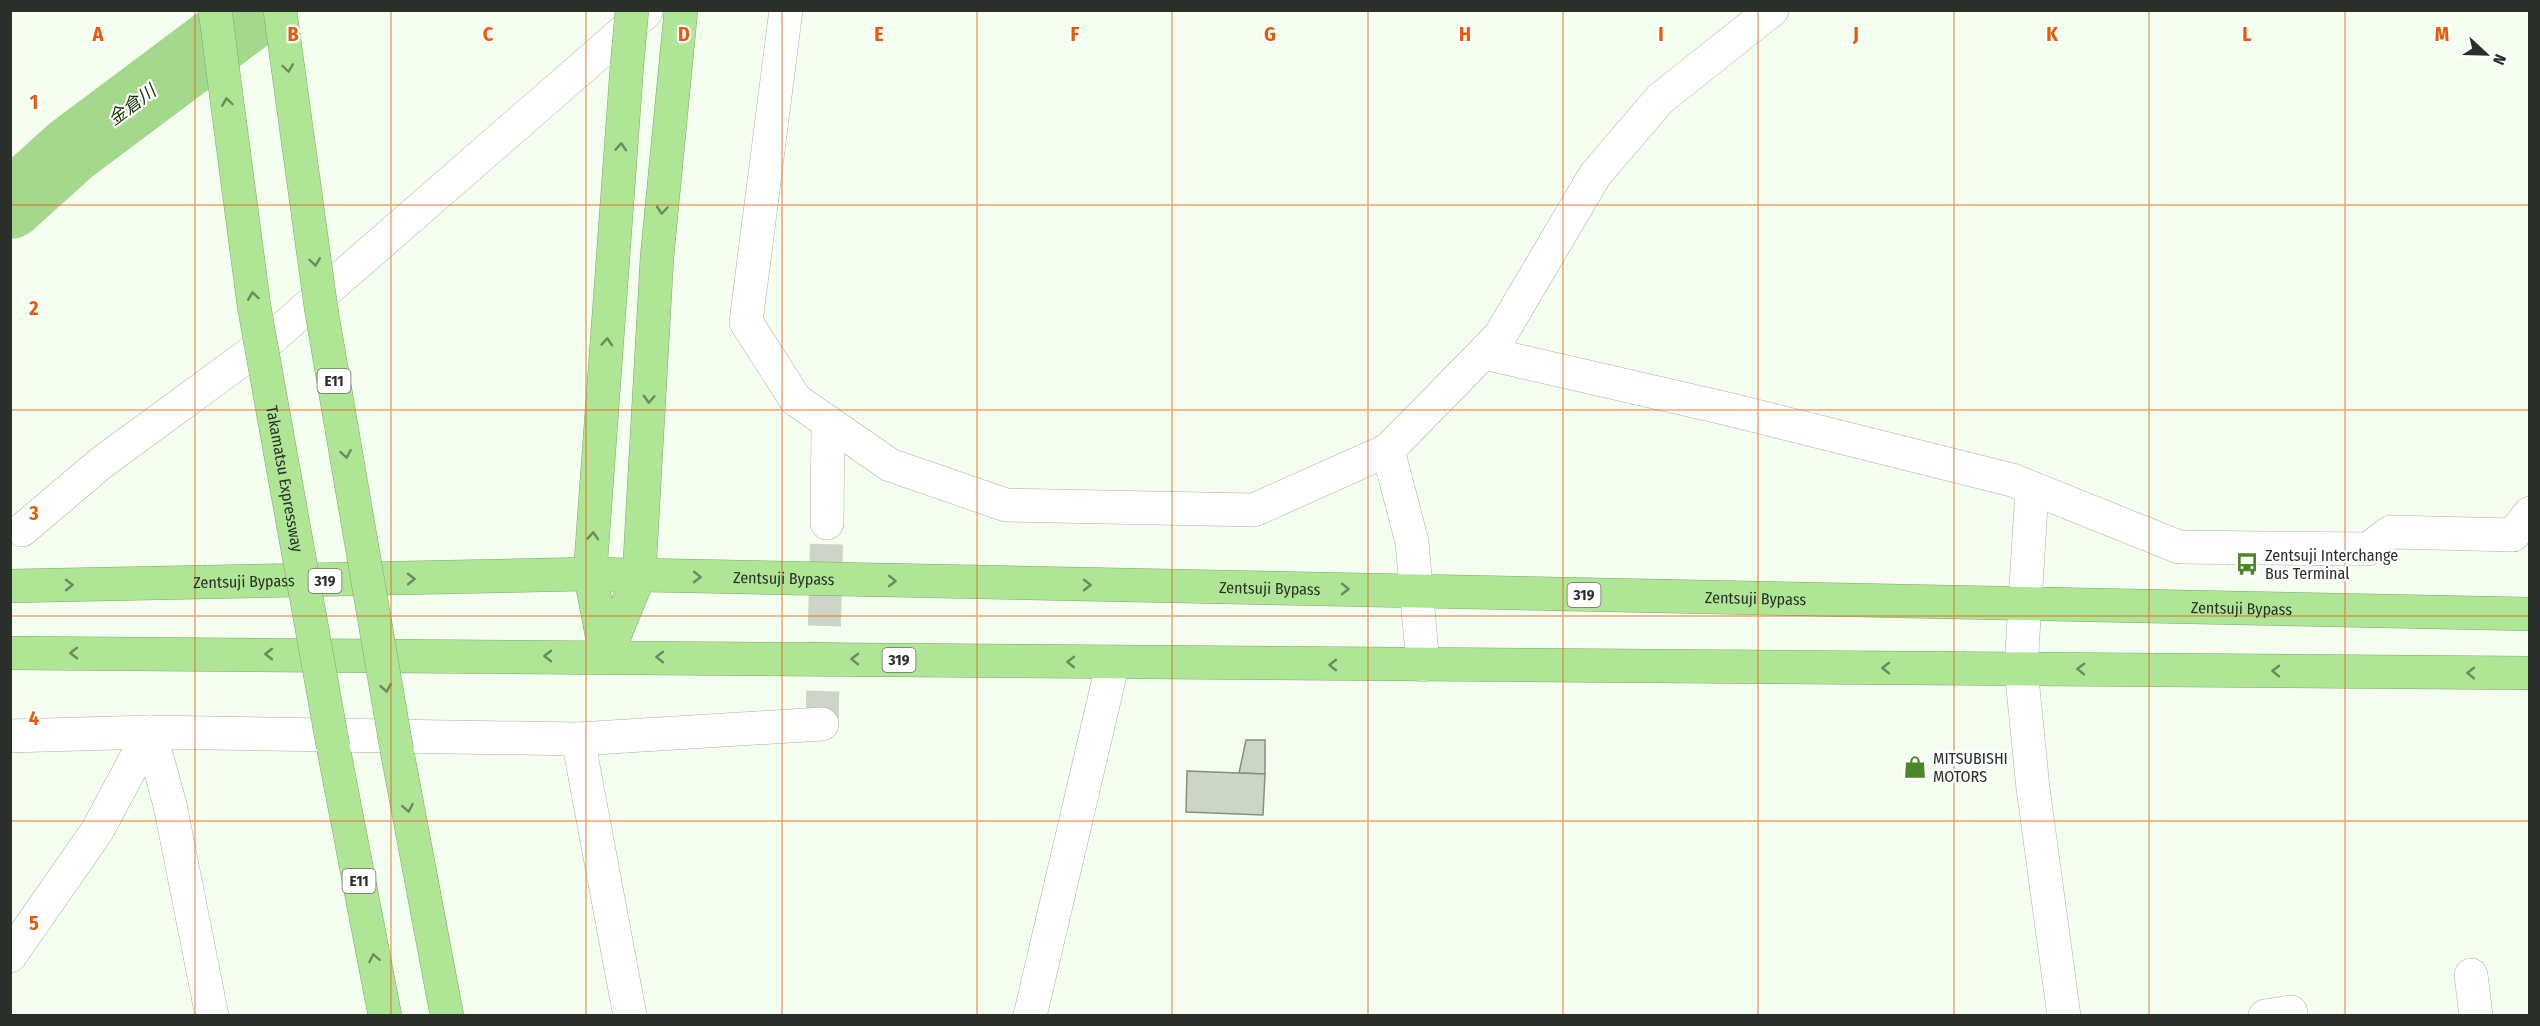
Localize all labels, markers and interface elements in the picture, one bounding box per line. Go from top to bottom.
text: A [92,22,105,46]
text: B [287,22,299,46]
text: C [483,22,494,46]
text: D [678,22,690,46]
text: E [874,22,884,46]
text: F [1071,22,1080,46]
text: G [1264,22,1276,46]
text: H [1459,22,1471,46]
text: I [1658,22,1664,46]
text: J [1852,22,1859,46]
text: K [2046,22,2058,46]
text: L [2242,22,2252,46]
text: M [2435,22,2449,46]
north arrow [2456,24,2516,84]
text: N [2489,51,2510,67]
one-way arrow [281,64,293,73]
water label: 金倉川 [104,79,162,130]
text: 1 [30,90,38,114]
one-way arrow [222,98,234,107]
one-way arrow [614,143,627,152]
one-way arrow [656,205,669,214]
one-way arrow [308,257,320,266]
one-way arrow [247,291,259,300]
text: 2 [28,296,39,320]
one-way arrow [600,337,613,346]
road number: E11 [318,369,350,393]
one-way arrow [642,395,655,404]
street label: Takamatsu Expressway [263,404,308,554]
one-way arrow [339,449,352,459]
text: 3 [28,501,39,525]
one-way arrow [586,532,599,541]
place label: Zentsuji Interchange Bus Terminal [2265,546,2398,583]
bus stop icon: Zentsuji Interchange Bus Terminal [2234,551,2260,577]
street label: Zentsuji Bypass [733,567,835,589]
road number: 319 [308,569,342,593]
street label: Zentsuji Bypass [193,571,295,592]
one-way arrow [693,571,702,584]
one-way arrow [406,573,415,585]
one-way arrow [888,575,897,587]
street label: Zentsuji Bypass [1219,577,1321,599]
one-way arrow [1083,578,1092,591]
one-way arrow [64,579,73,591]
one-way arrow [1340,583,1349,596]
road number: 319 [1568,583,1600,607]
street label: Zentsuji Bypass [1705,587,1807,609]
street label: Zentsuji Bypass [2191,598,2293,619]
one-way arrow [69,647,78,660]
one-way arrow [264,648,273,660]
road number: 319 [882,648,916,672]
one-way arrow [543,650,552,662]
one-way arrow [655,651,664,663]
one-way arrow [850,653,859,665]
one-way arrow [1066,656,1075,668]
one-way arrow [1329,659,1338,671]
one-way arrow [1882,662,1891,674]
one-way arrow [2077,663,2086,675]
one-way arrow [2272,665,2281,677]
one-way arrow [2467,667,2476,679]
one-way arrow [379,682,392,692]
text: 4 [29,706,39,730]
place label: MITSUBISHI MOTORS [1933,749,2008,786]
shop icon: MITSUBISHI MOTORS [1902,754,1928,780]
one-way arrow [401,803,414,813]
road number: E11 [342,869,376,893]
text: 5 [29,911,39,935]
one-way arrow [368,953,381,963]

